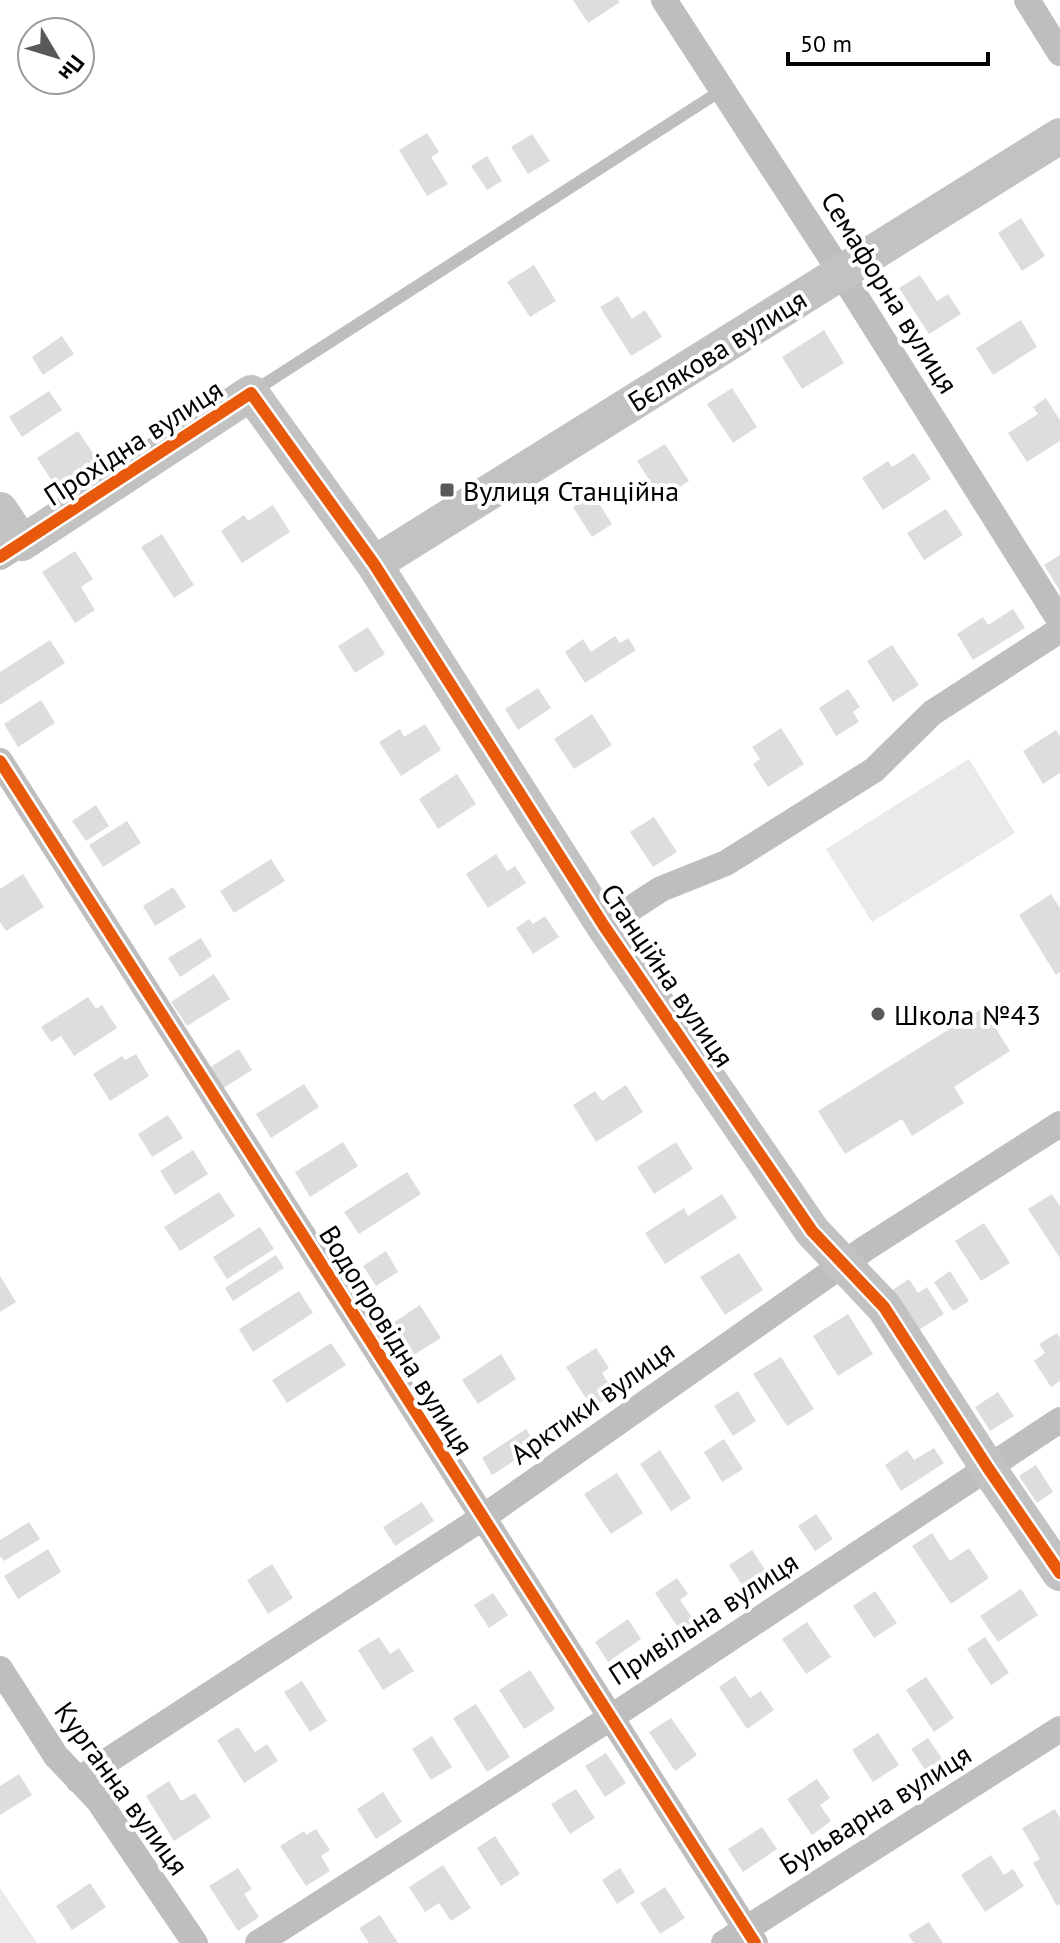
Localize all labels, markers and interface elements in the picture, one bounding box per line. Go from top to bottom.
north arrow [16,16,96,96]
scale bar [788,16,988,66]
text: 50 m [800,28,852,59]
text: Пн [53,49,91,87]
street label: Семафорна вулиця [813,184,967,400]
street label: Бєлякова вулиця [621,280,813,420]
street label: Прохідна вулиця [36,370,230,514]
place label: Вулиця Станційна [463,472,679,509]
marker: Вулиця Станційна [438,481,456,499]
street label: Станційна вулиця [593,876,743,1074]
place label: Школа №43 [894,996,1041,1033]
marker: Школа №43 [869,1005,887,1023]
street label: Водопровідна вулиця [311,1218,483,1462]
street label: Арктики вулиця [503,1332,681,1472]
street label: Привільна вулиця [601,1543,805,1693]
street label: Курганна вулиця [47,1694,197,1882]
street label: Бульварна вулиця [772,1735,978,1883]

